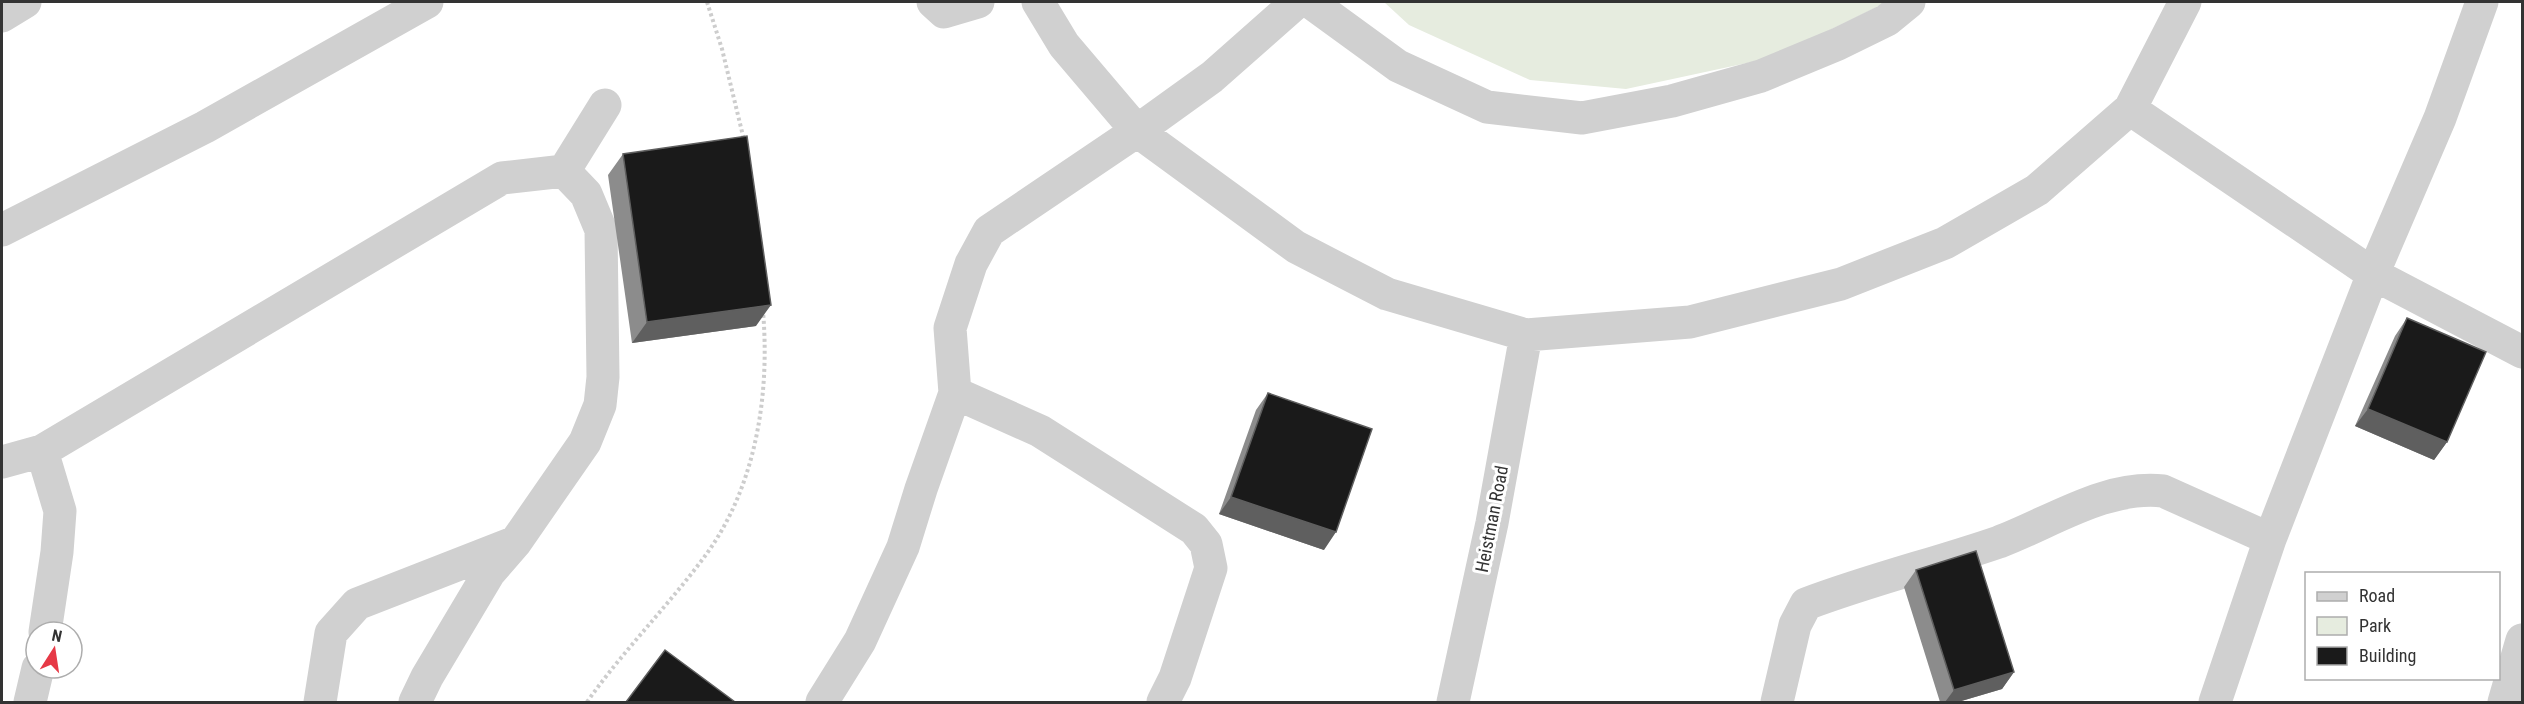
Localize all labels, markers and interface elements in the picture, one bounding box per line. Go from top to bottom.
street label: Heistman Road [1471,464,1512,574]
legend [2305,572,2500,680]
text: Road [2359,585,2395,606]
text: Park [2359,615,2391,636]
north arrow [24,620,84,680]
text: N [50,626,64,646]
text: Building [2359,645,2416,666]

